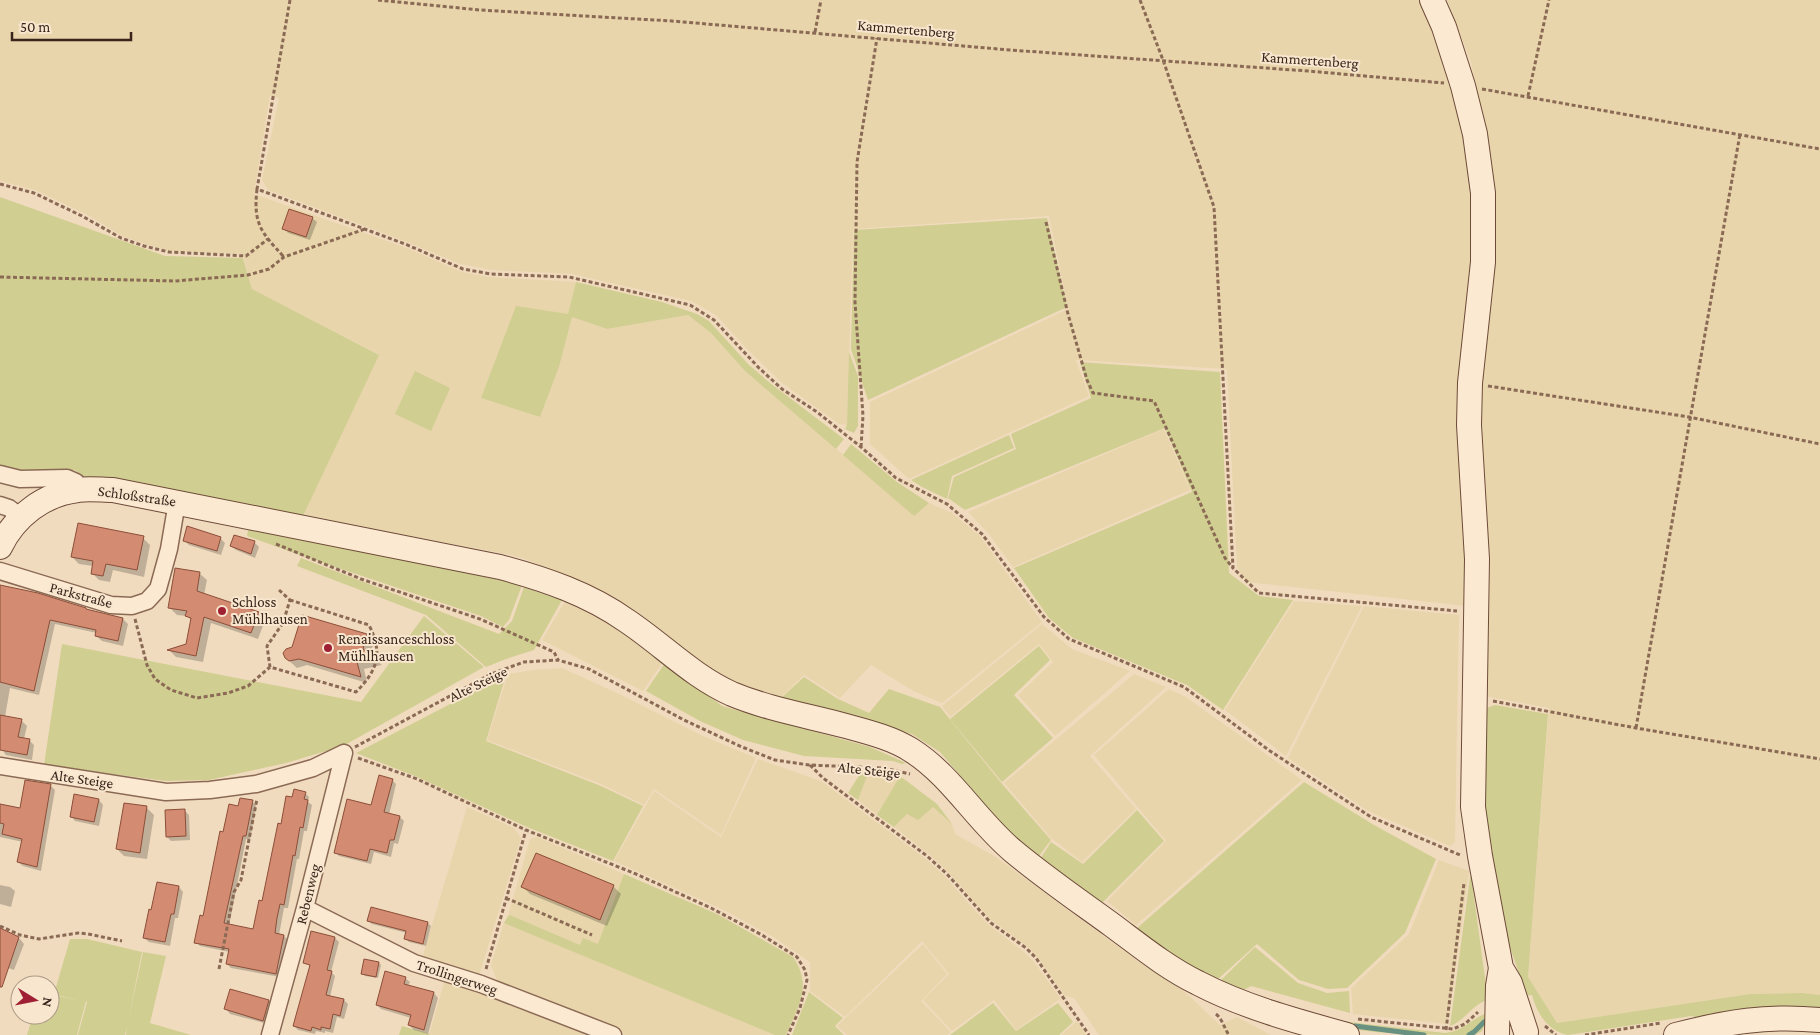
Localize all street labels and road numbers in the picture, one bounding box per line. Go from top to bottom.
street label: Kammertenberg [857,17,955,42]
street label: Kammertenberg [1261,49,1359,72]
street label: Schloßstraße [97,483,177,509]
street label: Parkstraße [48,579,115,611]
street label: Alte Steige [446,663,511,706]
street label: Alte Steige [837,759,902,782]
street label: Alte Steige [50,767,115,792]
street label: Rebenweg [293,862,324,926]
street label: Trollingerweg [414,956,500,999]

